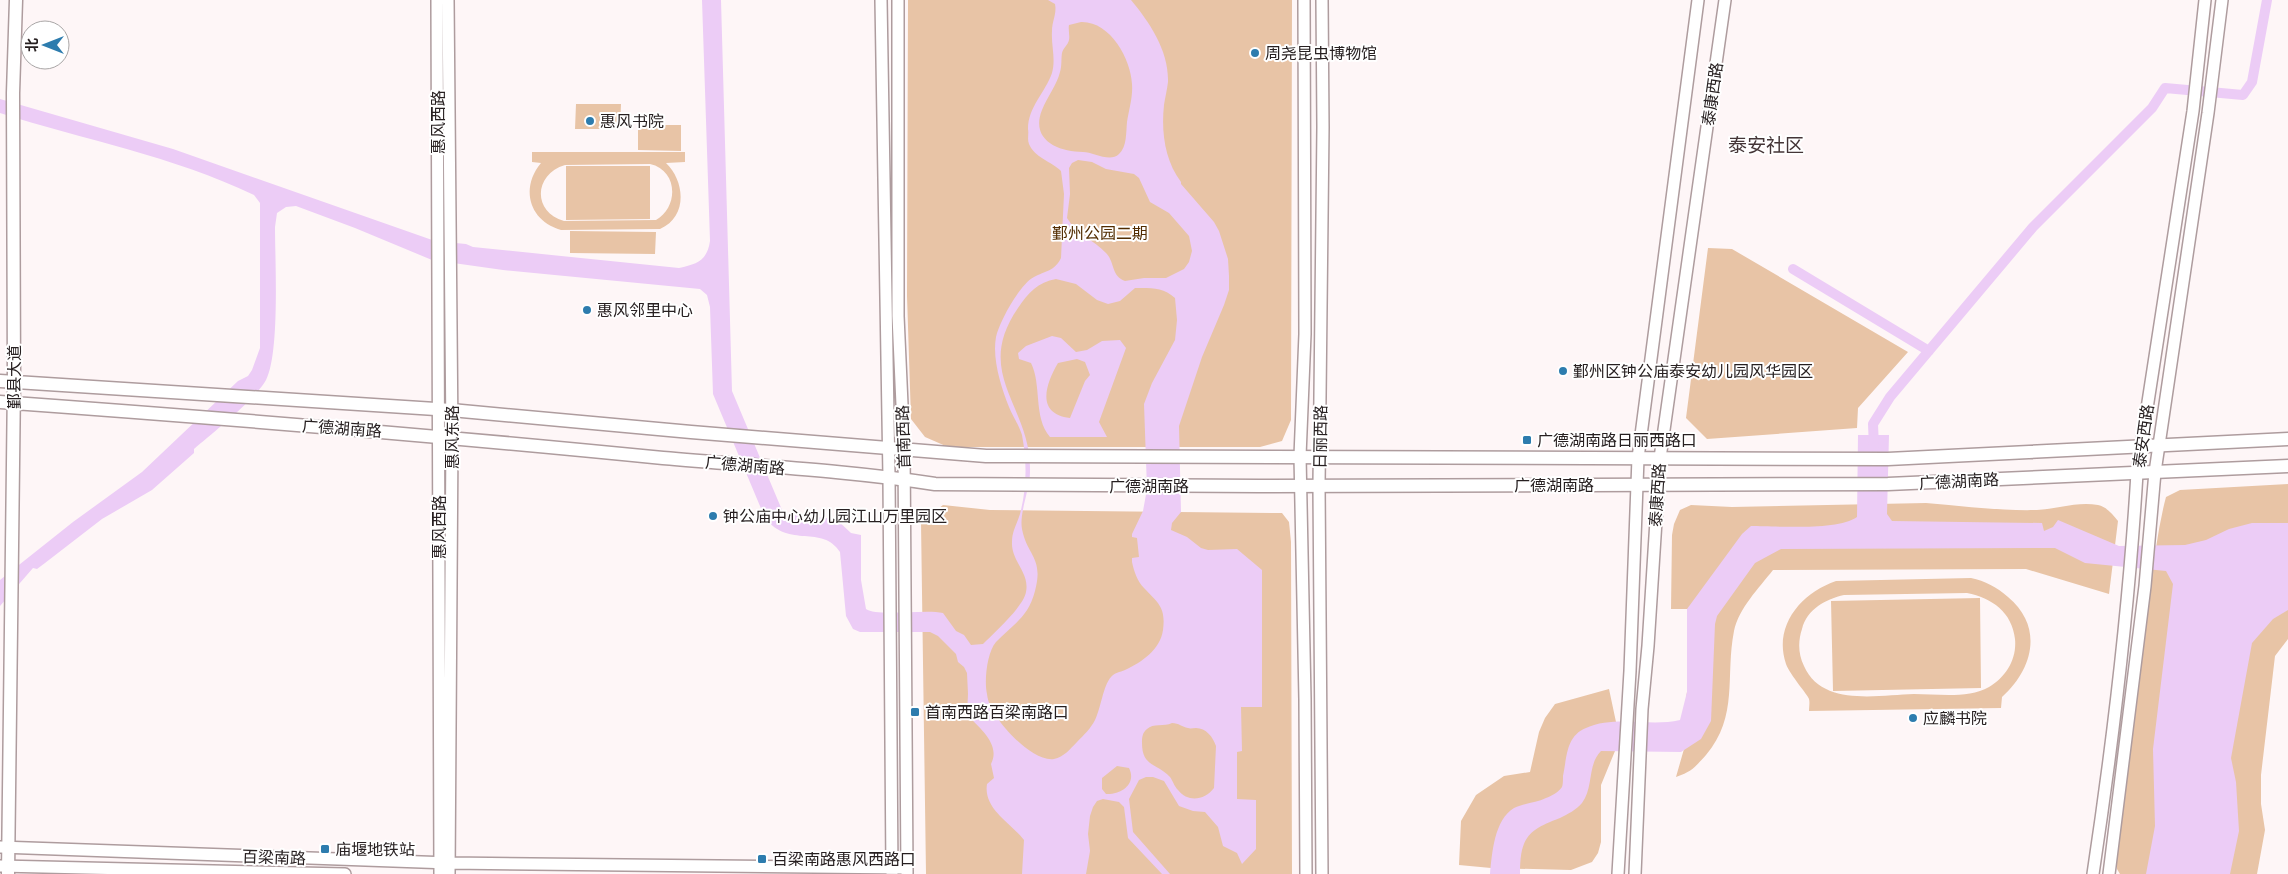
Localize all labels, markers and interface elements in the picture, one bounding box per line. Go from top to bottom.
north arrow [20,20,70,70]
text: 北 [24,38,40,52]
place label: 周尧昆虫博物馆 [1265,44,1377,63]
marker: 周尧昆虫博物馆 [1249,47,1261,59]
street label: 泰康西路 [1699,61,1726,127]
street label: 惠风西路 [429,90,448,154]
place label: 惠风书院 [600,112,664,131]
marker: 惠风书院 [584,115,596,127]
district label: 泰安社区 [1728,134,1804,157]
park label: 鄞州公园二期 [1052,224,1148,243]
place label: 惠风邻里中心 [597,301,693,320]
marker: 惠风邻里中心 [581,304,593,316]
street label: 鄞县大道 [5,345,24,409]
place label: 鄞州区钟公庙泰安幼儿园风华园区 [1573,362,1813,381]
marker: 鄞州区钟公庙泰安幼儿园风华园区 [1557,365,1569,377]
street label: 泰安西路 [2130,403,2157,469]
street label: 惠风东路 [443,405,462,469]
street label: 首南西路 [893,405,914,469]
street label: 日丽西路 [1310,405,1331,469]
street label: 广德湖南路 [301,416,383,441]
place label: 广德湖南路日丽西路口 [1537,431,1697,450]
marker: 广德湖南路日丽西路口 [1521,434,1533,446]
street label: 广德湖南路 [704,453,786,478]
street label: 泰康西路 [1646,462,1669,528]
street label: 广德湖南路 [1919,470,1999,493]
street label: 广德湖南路 [1514,476,1594,495]
street label: 广德湖南路 [1109,477,1189,496]
street label: 惠风西路 [430,495,449,559]
place label: 钟公庙中心幼儿园江山万里园区 [723,507,947,526]
marker: 钟公庙中心幼儿园江山万里园区 [707,510,719,522]
place label: 首南西路百梁南路口 [925,703,1069,722]
marker: 首南西路百梁南路口 [909,706,921,718]
place label: 应麟书院 [1923,709,1987,728]
marker: 应麟书院 [1907,712,1919,724]
place label: 庙堰地铁站 [335,840,415,859]
marker: 庙堰地铁站 [319,843,331,855]
street label: 百梁南路 [242,847,306,868]
place label: 百梁南路惠风西路口 [772,850,916,869]
marker: 百梁南路惠风西路口 [756,853,768,865]

